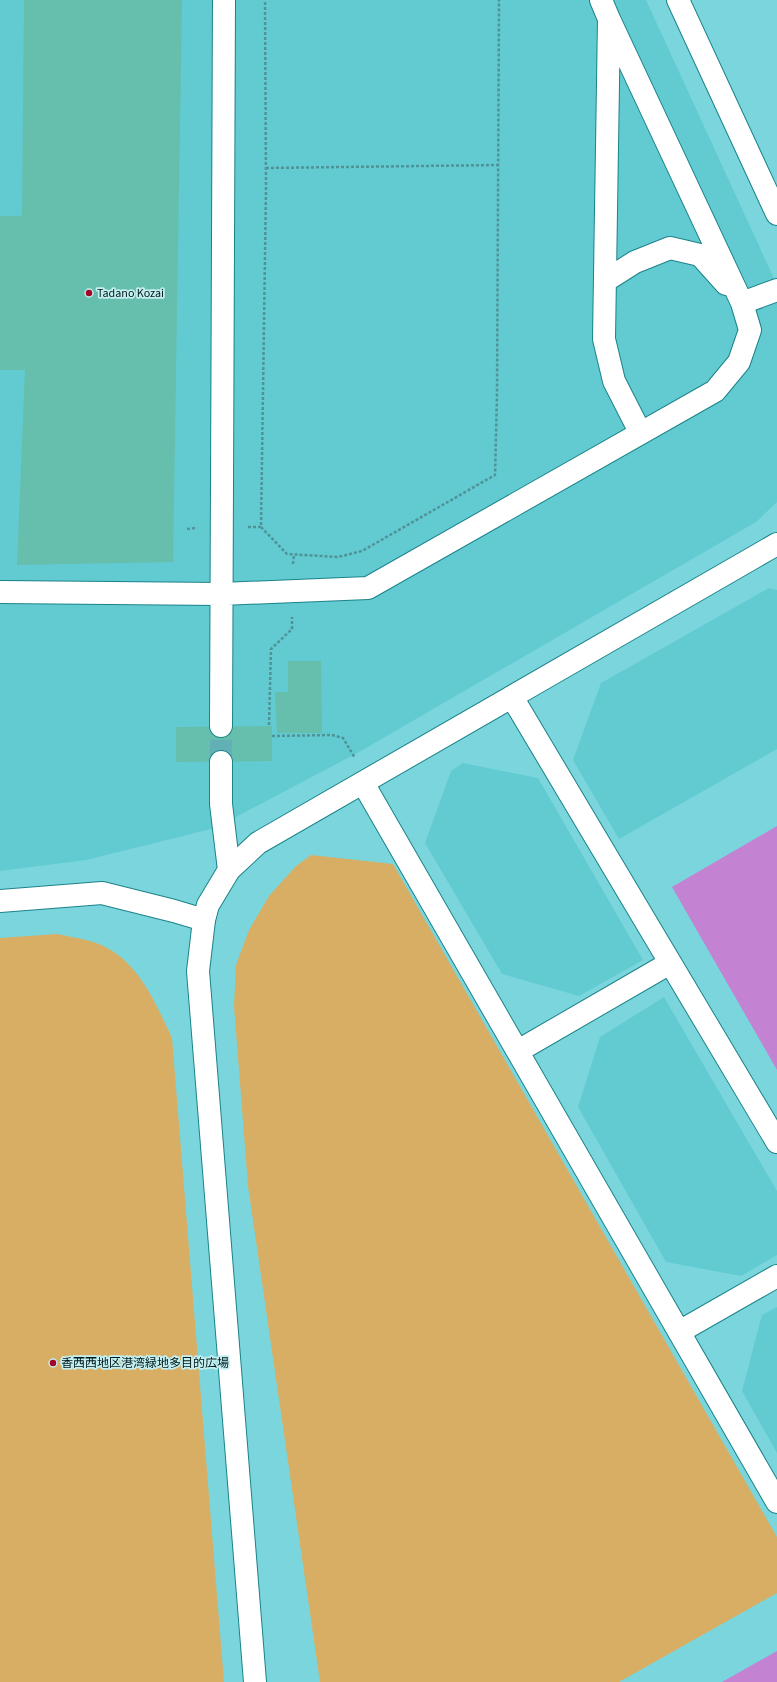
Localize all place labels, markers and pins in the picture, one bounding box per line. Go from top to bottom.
place label: Tadano Kozai [97,285,164,302]
marker: Tadano Kozai [84,288,94,298]
place label: 香西西地区港湾緑地多目的広場 [61,1355,229,1372]
marker: 香西西地区港湾緑地多目的広場 [48,1358,58,1368]

